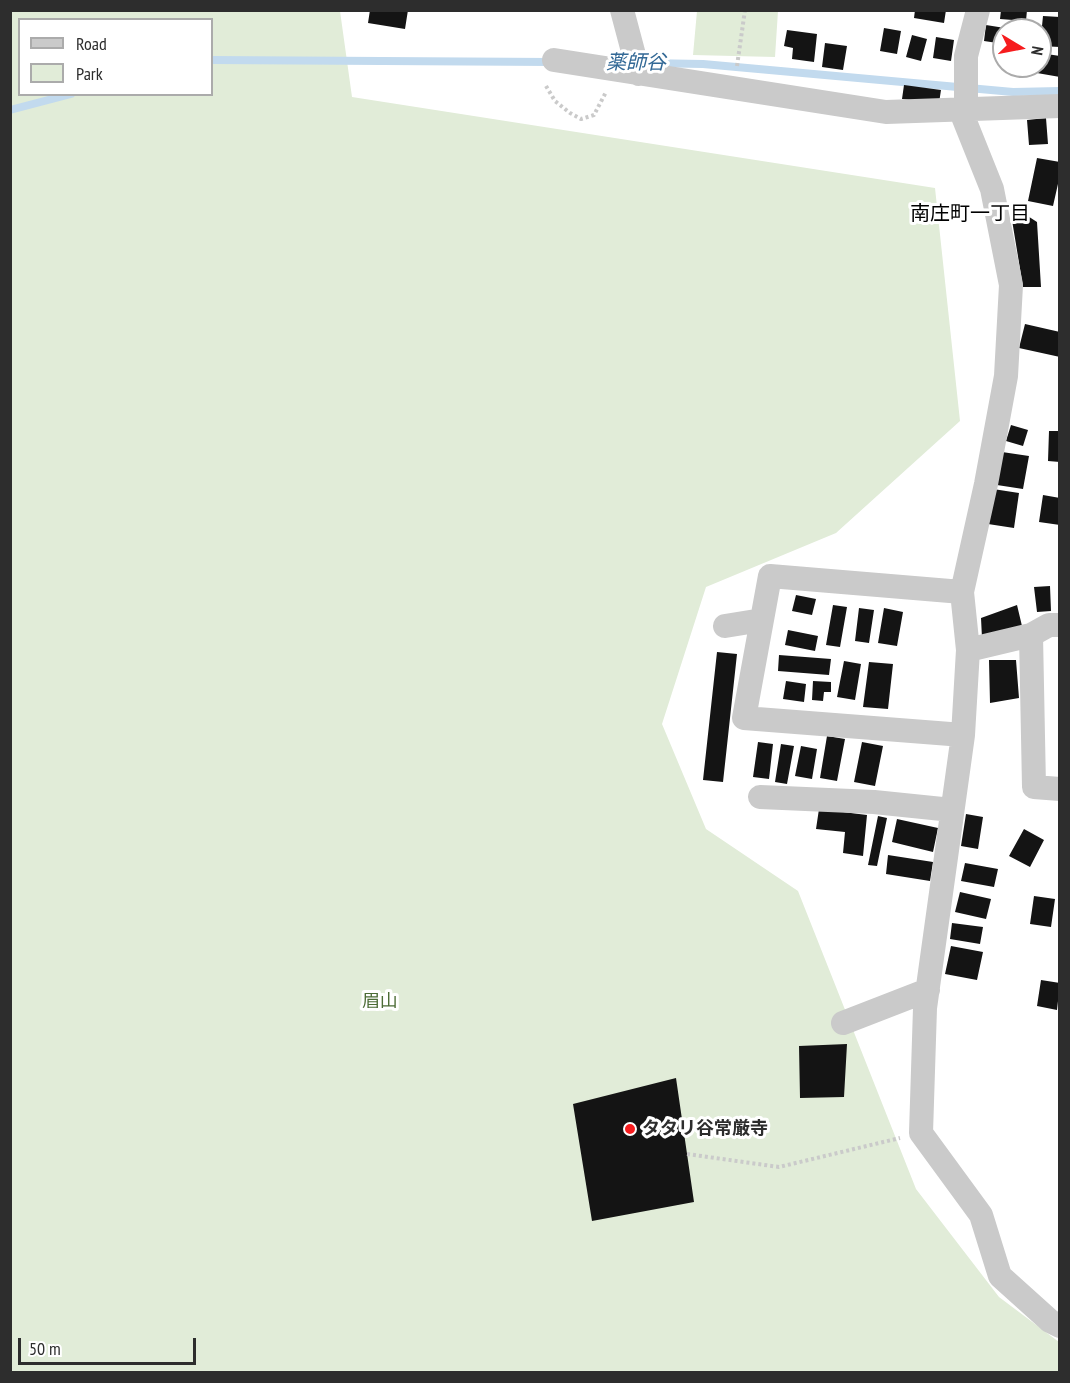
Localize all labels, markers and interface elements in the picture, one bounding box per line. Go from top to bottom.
legend [18,18,213,96]
north arrow [992,18,1052,78]
text: Road [76,32,107,55]
text: N [1027,45,1048,57]
water label: 薬師谷 [606,51,666,75]
text: Park [76,62,103,85]
district label: 南庄町一丁目 [910,202,1030,226]
park label: 眉山 [362,991,398,1013]
place label: タタリ谷常厳寺 [642,1118,768,1140]
marker: タタリ谷常厳寺 [623,1122,637,1136]
scale bar [21,1326,200,1364]
text: 50 m [29,1337,61,1360]

